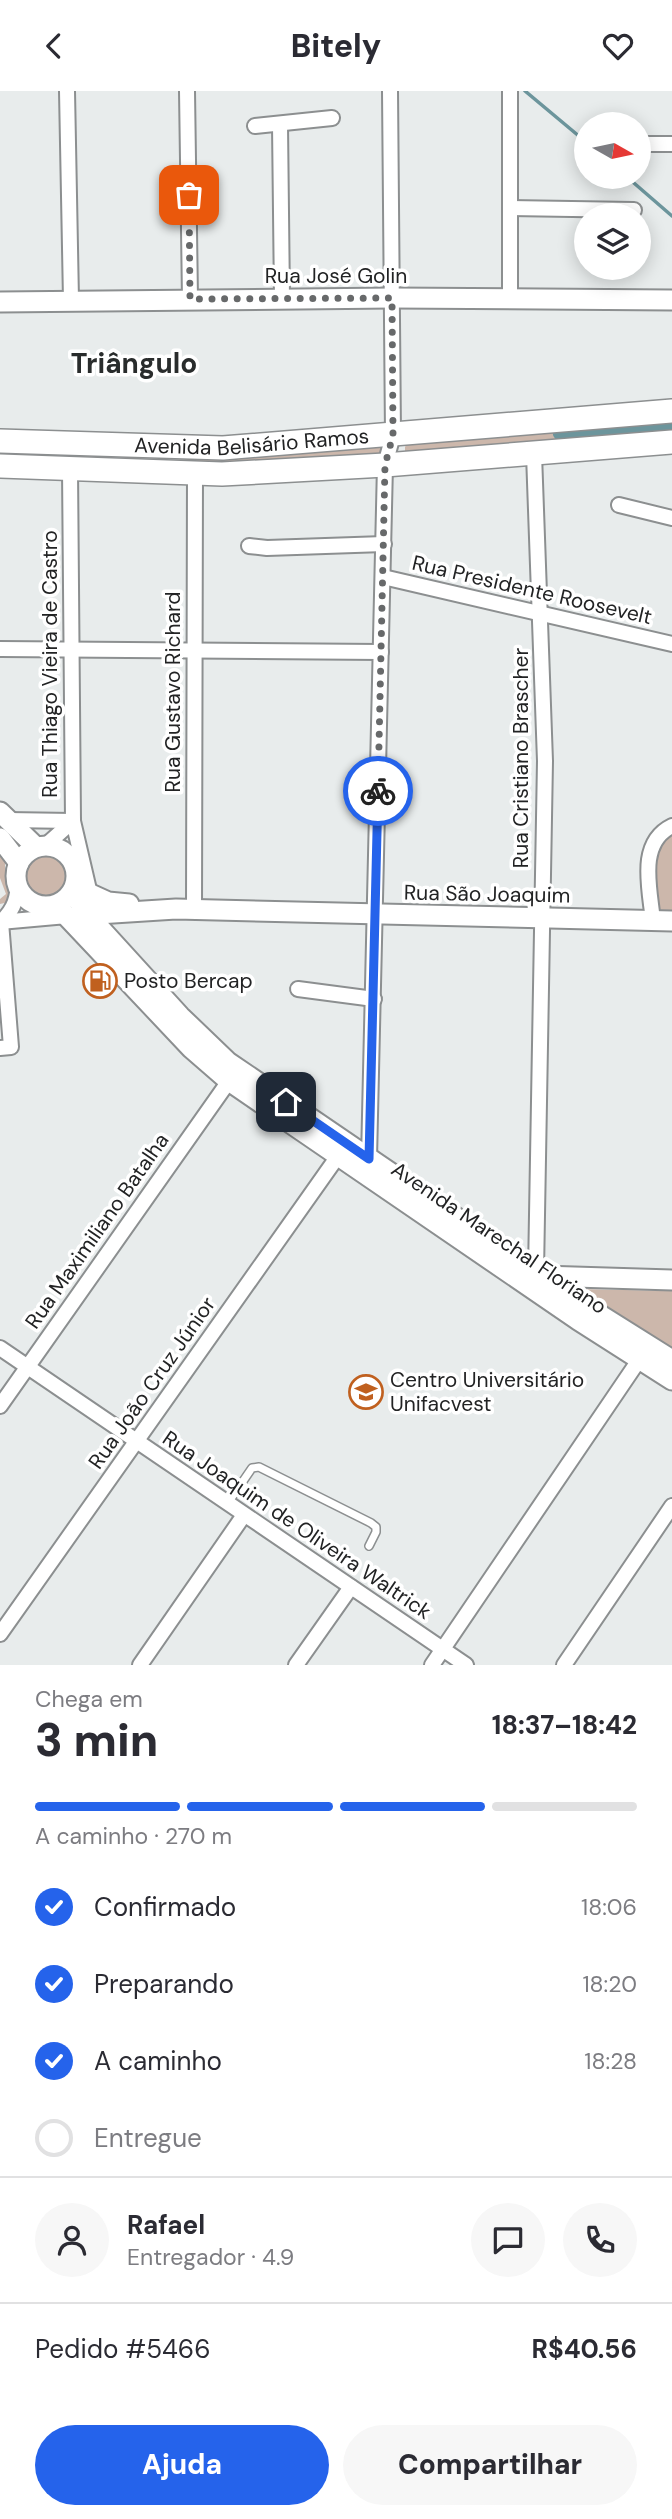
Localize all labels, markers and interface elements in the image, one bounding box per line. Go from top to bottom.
text: Bitely [291,25,381,67]
icon: back [35,27,73,65]
icon: heart [599,27,637,65]
north arrow [574,112,651,189]
map controls [574,112,651,280]
pin [159,165,219,225]
icon: bag [170,176,208,214]
button: layers [574,203,651,280]
street label: Rua José Golin [265,262,407,290]
district label: Triângulo [71,345,197,382]
street label: Avenida Belisário Ramos [134,422,370,462]
street label: Rua Thiago Vieira de Castro [36,530,64,798]
street label: Rua Presidente Roosevelt [409,549,655,631]
street label: Rua Gustavo Richard [159,592,187,792]
street label: Rua Cristiano Brascher [507,648,535,868]
courier [343,756,413,826]
icon: bike [359,772,397,810]
street label: Rua São Joaquim [404,879,570,909]
fuel station icon: Posto Bercap [81,962,119,1000]
place label: Posto Bercap [124,967,253,995]
pin [256,1072,316,1132]
icon: home [267,1083,305,1121]
street label: Rua Maximiliano Batalha [19,1128,175,1334]
street label: Avenida Marechal Floriano [386,1155,612,1321]
street label: Rua João Cruz Júnior [82,1291,222,1475]
place label: Centro Universitário Unifacvest [390,1366,584,1418]
school or university icon: Centro Universitário Unifacvest [347,1373,385,1411]
street label: Rua Joaquim de Oliveira Waltrick [157,1424,437,1626]
text: Chega em [35,1684,143,1714]
text: 18:37–18:42 [492,1708,637,1742]
text: 3 min [35,1710,158,1770]
text: A caminho · 270 m [35,1821,232,1851]
icon: check [35,1888,73,1926]
text: Confirmado [94,1890,236,1924]
text: 18:06 [581,1892,637,1922]
icon: check [35,1965,73,2003]
text: Preparando [94,1967,234,2001]
text: 18:20 [582,1969,637,1999]
icon: check [35,2042,73,2080]
text: A caminho [94,2044,222,2078]
text: 18:28 [584,2046,637,2076]
text: Entregue [94,2121,202,2155]
button: person [35,2203,109,2277]
button: chat [471,2203,545,2277]
button: phone [563,2203,637,2277]
text: Rafael [127,2208,205,2242]
text: Entregador · 4.9 [127,2242,294,2272]
text: Pedido #5466 [35,2332,210,2366]
text: R$40.56 [532,2332,637,2366]
button: Ajuda [35,2425,329,2505]
button: Compartilhar [343,2425,637,2505]

